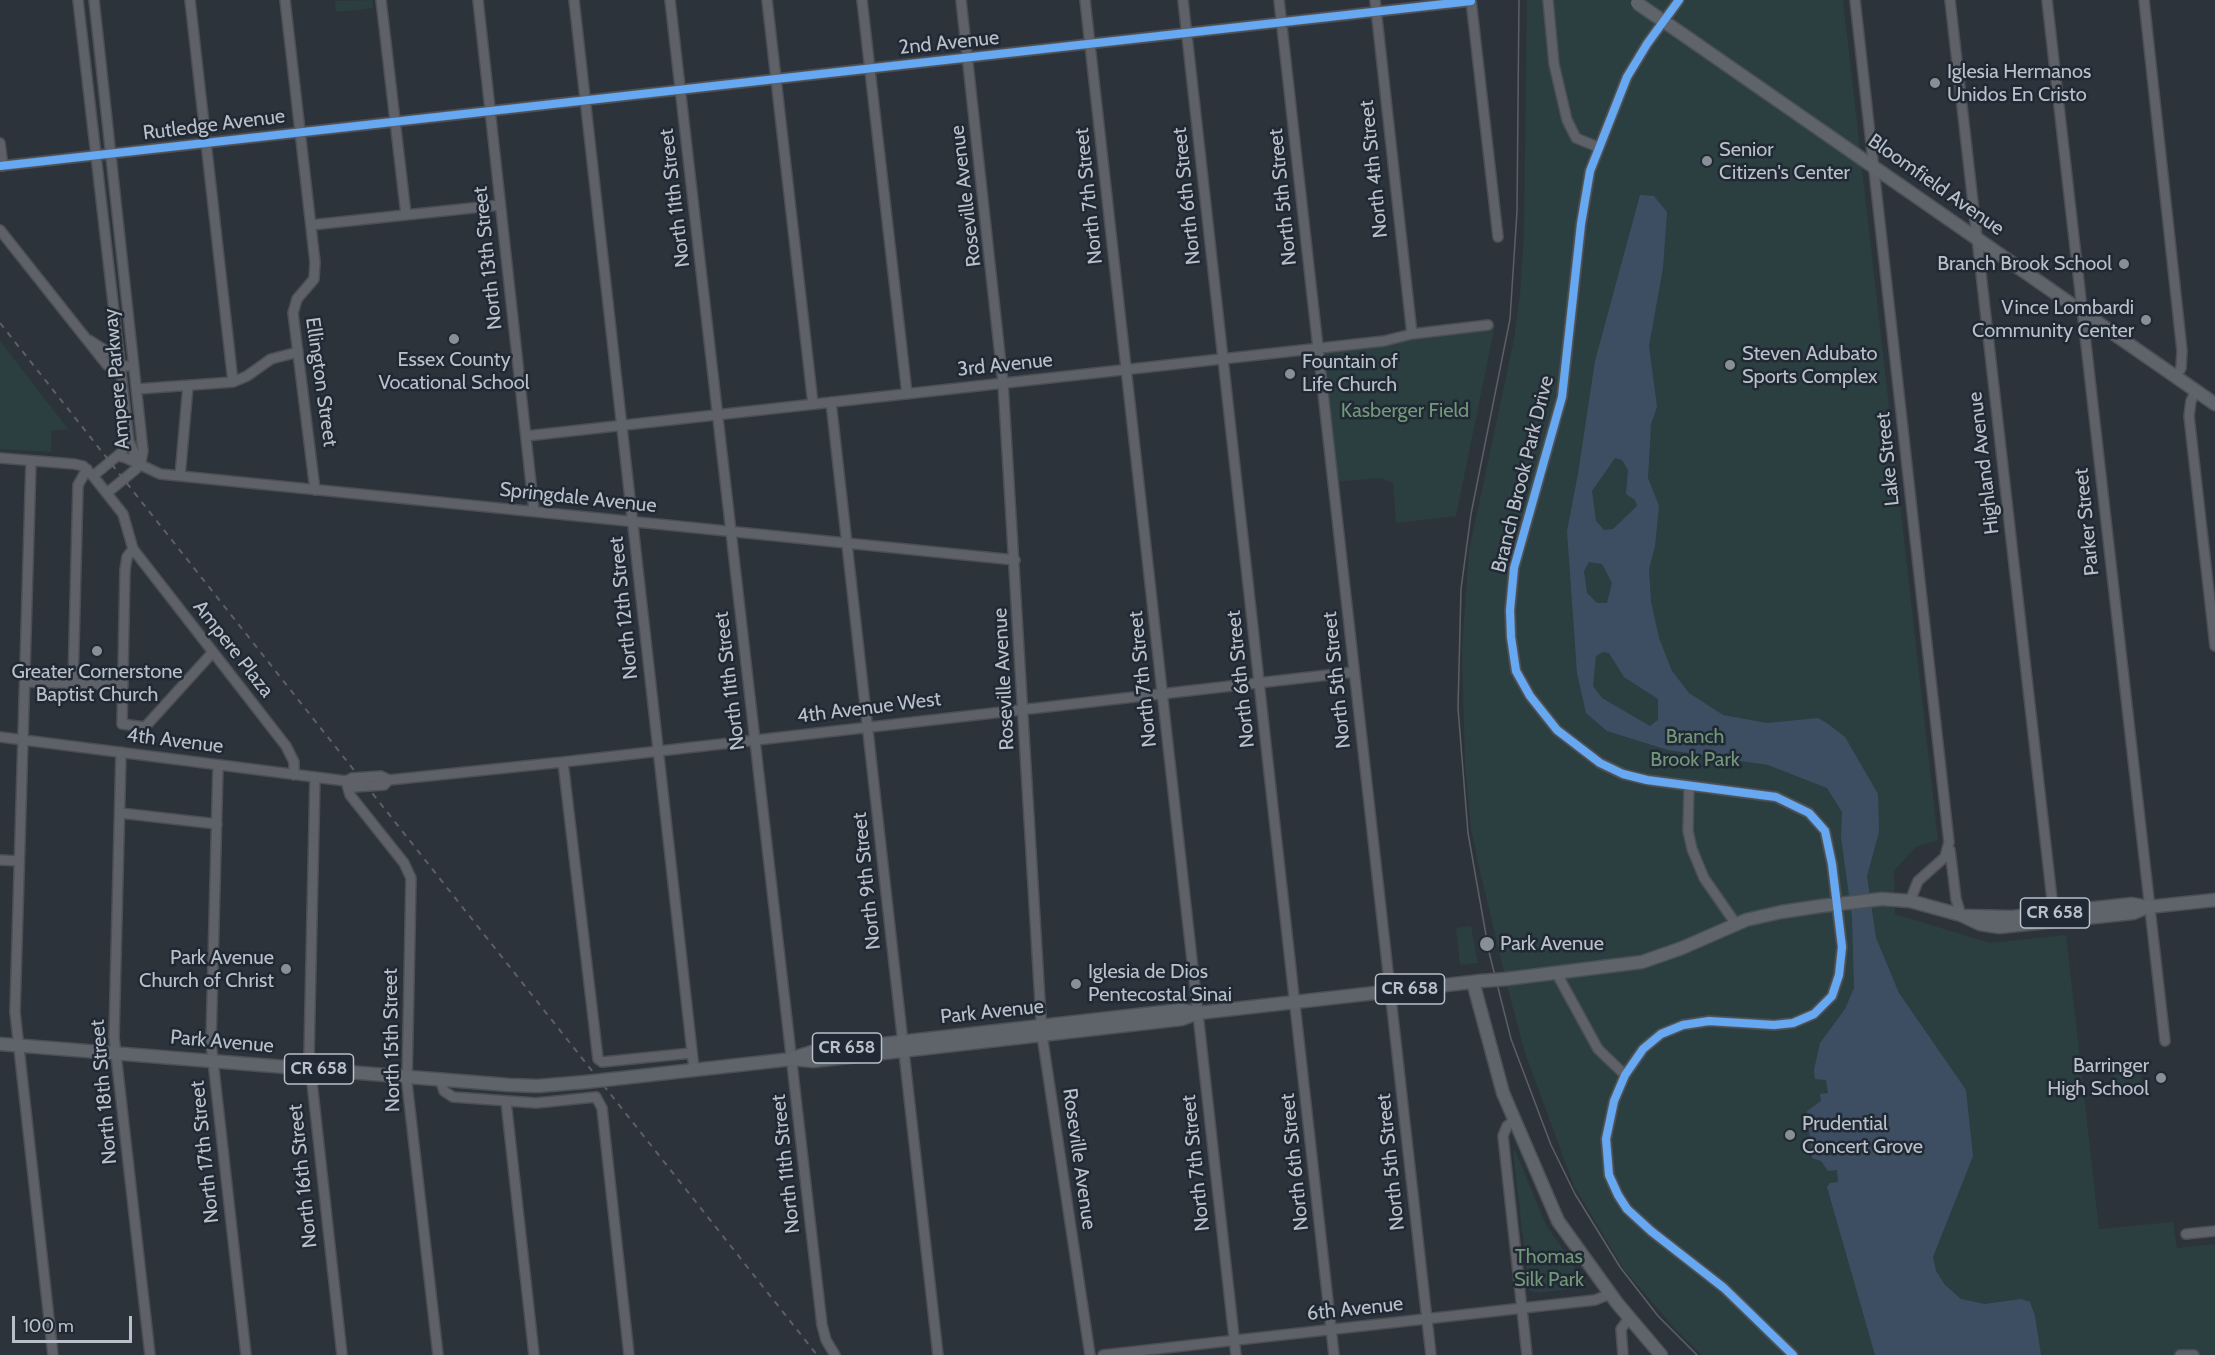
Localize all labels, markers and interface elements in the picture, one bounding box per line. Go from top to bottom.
street label: 2nd Avenue [898,26,1000,60]
place label: Iglesia Hermanos Unidos En Cristo [1947,60,2091,107]
marker: Iglesia Hermanos Unidos En Cristo [1928,76,1942,90]
street label: North 4th Street [1355,99,1393,239]
street label: Rutledge Avenue [142,104,286,146]
street label: Roseville Avenue [945,124,987,268]
street label: North 6th Street [1168,126,1206,266]
street label: North 11th Street [655,127,695,269]
street label: North 7th Street [1070,127,1108,265]
street label: North 5th Street [1264,127,1302,267]
street label: Bloomfield Avenue [1863,129,2009,241]
place label: Senior Citizen's Center [1719,138,1850,185]
marker: Senior Citizen's Center [1700,154,1714,168]
street label: North 13th Street [469,185,507,331]
place label: Branch Brook School [1937,252,2112,276]
marker: Branch Brook School [2117,257,2131,271]
place label: Vince Lombardi Community Center [1972,296,2134,343]
street label: Ampere Parkway [99,307,135,451]
marker: Vince Lombardi Community Center [2139,313,2153,327]
street label: Ellington Street [300,316,342,448]
marker: Essex County Vocational School [447,332,461,346]
place label: Steven Adubato Sports Complex [1742,342,1878,389]
place label: Essex County Vocational School [379,348,529,395]
street label: 3rd Avenue [956,348,1054,382]
place label: Fountain of Life Church [1302,350,1398,397]
marker: Steven Adubato Sports Complex [1723,358,1737,372]
marker: Fountain of Life Church [1283,367,1297,381]
street label: Branch Brook Park Drive [1487,373,1559,575]
street label: Highland Avenue [1963,390,2005,536]
park label: Kasberger Field [1341,399,1469,423]
street label: Lake Street [1871,411,1905,507]
street label: Parker Street [2069,467,2105,577]
street label: Springdale Avenue [498,478,658,518]
street label: North 12th Street [605,535,643,681]
street label: Ampere Plaza [188,596,278,702]
street label: Roseville Avenue [988,607,1020,751]
street label: North 6th Street [1222,609,1260,749]
street label: North 11th Street [710,610,750,752]
street label: North 7th Street [1124,610,1162,748]
street label: North 5th Street [1318,610,1356,750]
marker: Greater Cornerstone Baptist Church [90,644,104,658]
place label: Greater Cornerstone Baptist Church [11,660,183,707]
street label: 4th Avenue West [796,687,942,729]
street label: 4th Avenue [125,723,225,759]
park label: Branch Brook Park [1650,725,1740,772]
street label: North 9th Street [848,811,886,951]
road number: CR 658 [2020,898,2090,928]
place label: Park Avenue [1500,932,1604,956]
marker: Park Avenue [1478,935,1496,953]
place label: Park Avenue Church of Christ [139,946,274,993]
place label: Iglesia de Dios Pentecostal Sinai [1088,960,1232,1007]
marker: Park Avenue Church of Christ [279,962,293,976]
street label: North 15th Street [379,968,405,1112]
road number: CR 658 [1376,974,1444,1004]
marker: Iglesia de Dios Pentecostal Sinai [1069,977,1083,991]
street label: Park Avenue [939,995,1045,1029]
street label: North 18th Street [86,1019,122,1165]
street label: Park Avenue [169,1026,275,1058]
road number: CR 658 [812,1033,882,1063]
road number: CR 658 [284,1054,354,1084]
place label: Barringer High School [2047,1054,2149,1101]
marker: Barringer High School [2154,1071,2168,1085]
street label: North 17th Street [186,1080,224,1224]
street label: Roseville Avenue [1057,1087,1101,1231]
street label: North 6th Street [1276,1092,1314,1232]
street label: North 5th Street [1372,1092,1410,1232]
street label: North 11th Street [767,1093,805,1235]
street label: North 7th Street [1177,1094,1215,1232]
street label: North 16th Street [284,1103,322,1249]
place label: Prudential Concert Grove [1802,1112,1923,1159]
marker: Prudential Concert Grove [1783,1128,1797,1142]
park label: Thomas Silk Park [1514,1245,1584,1292]
street label: 6th Avenue [1306,1292,1404,1326]
scale bar [15,1304,135,1342]
text: 100 m [23,1315,74,1337]

